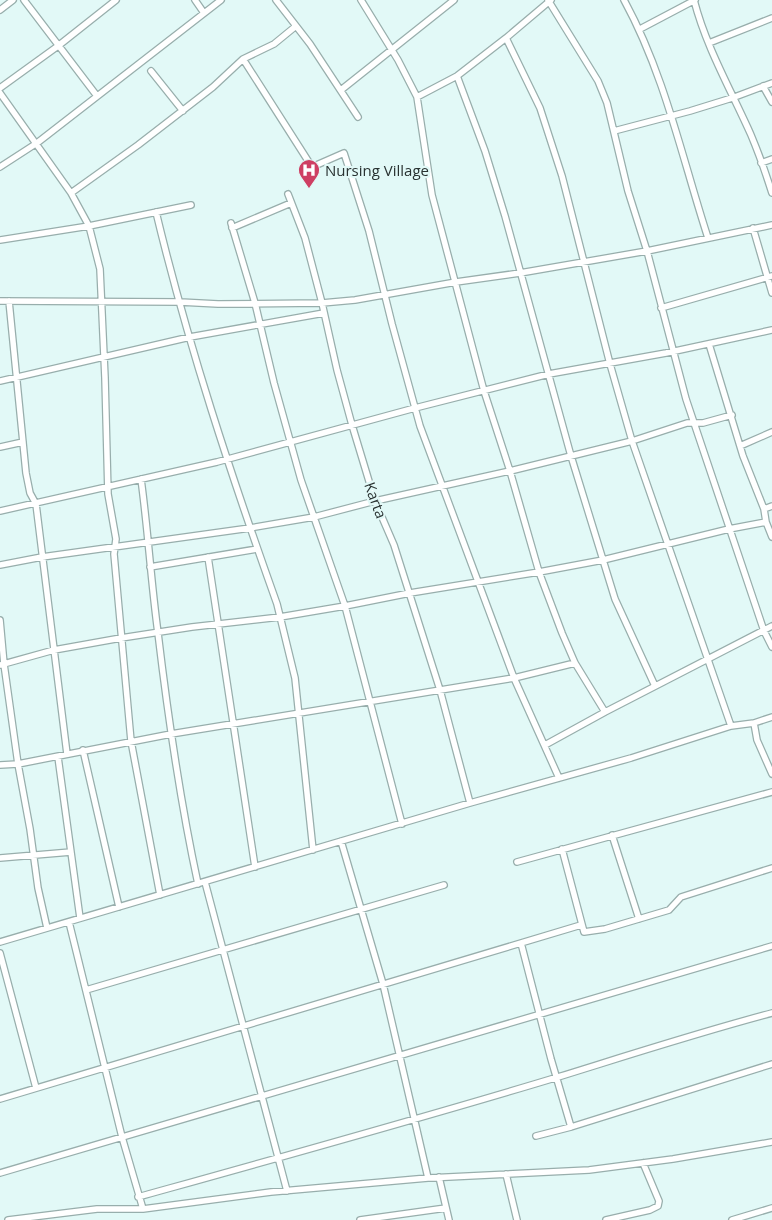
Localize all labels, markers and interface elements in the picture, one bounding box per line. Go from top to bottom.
hospital icon: Nursing Village [297,158,321,189]
place label: Nursing Village [325,160,429,180]
street label: Karta [360,479,392,521]

